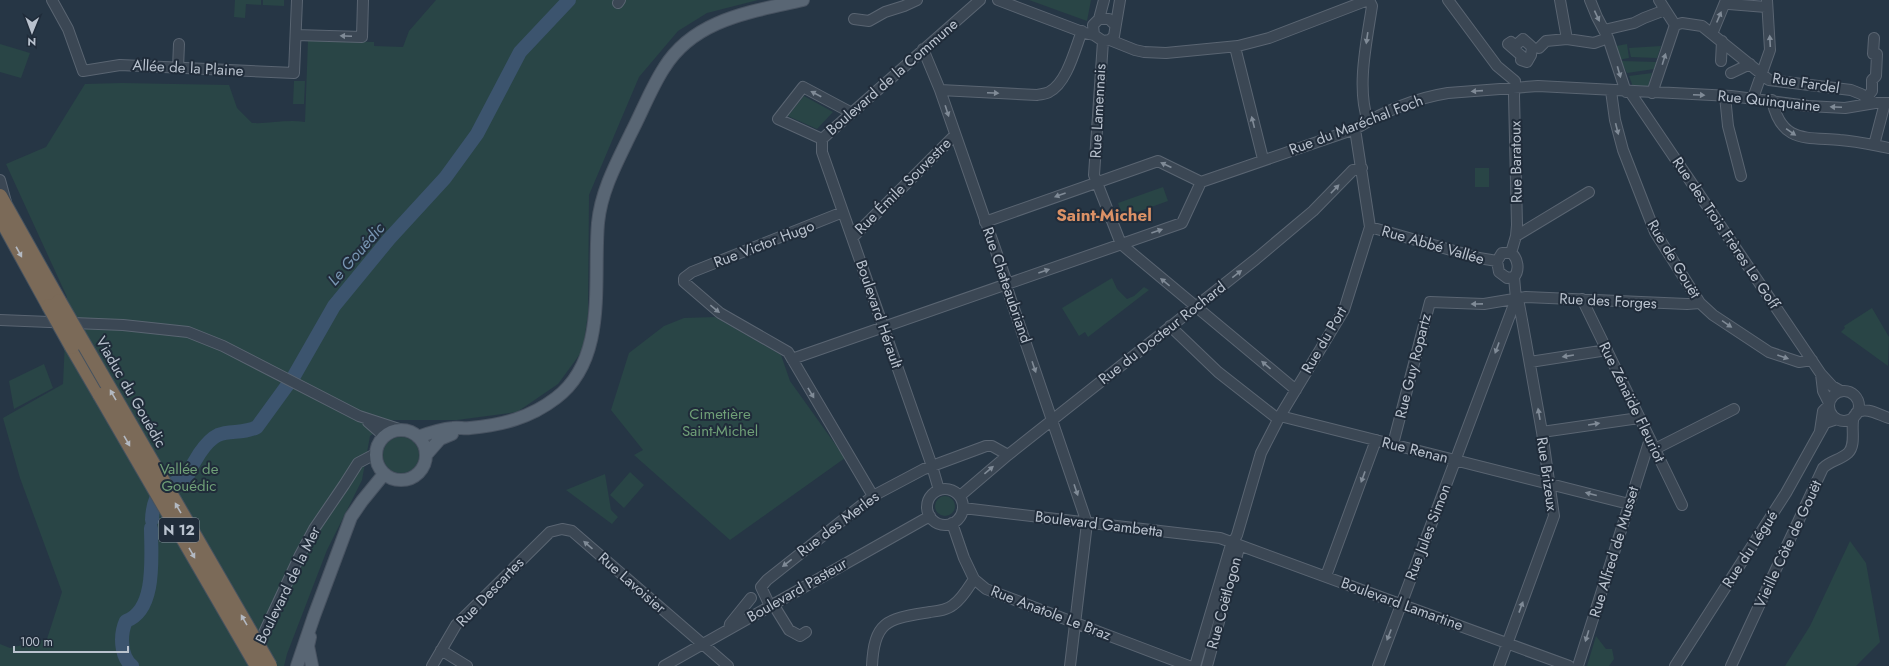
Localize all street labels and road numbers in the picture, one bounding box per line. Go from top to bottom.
street label: Boulevard de la Commune [821,13,963,141]
street label: Allée de la Plaine [132,54,244,82]
street label: Rue Lamennais [1085,63,1111,159]
street label: Rue Fardel [1771,67,1841,99]
street label: Rue Quinquaine [1717,85,1822,117]
street label: Rue du Maréchal Foch [1286,89,1426,161]
street label: Rue Baratoux [1504,120,1528,203]
street label: Rue Émile Souvestre [850,133,956,239]
street label: Rue des Trois Frères Le Goff [1667,153,1786,314]
street label: Rue Victor Hugo [710,215,818,273]
street label: Rue de Gouët [1642,215,1706,303]
street label: Rue Abbé Vallée [1379,220,1487,270]
street label: Rue Chateaubriand [977,224,1037,346]
street label: Boulevard Hérault [850,257,908,371]
street label: Rue du Docteur Rochard [1094,276,1230,390]
street label: Rue des Forges [1559,287,1657,315]
street label: Rue du Port [1296,302,1352,378]
street label: Rue Guy Ropartz [1389,311,1437,421]
street label: Viaduc du Gouédic [90,332,172,452]
street label: Rue Zénaïde Fleuriot [1593,338,1671,466]
street label: Rue Renan [1380,431,1450,469]
street label: Rue Brizeux [1531,436,1563,513]
street label: Vieille Côte de Gouët [1749,476,1827,611]
street label: Rue Jules Simon [1400,481,1456,583]
street label: Rue Alfred de Musset [1584,483,1645,620]
street label: Rue des Merles [792,486,884,562]
street label: Boulevard Gambetta [1034,505,1164,543]
street label: Rue du Légué [1717,506,1783,592]
road number: N 12 [159,518,199,542]
street label: Boulevard de la Mer [250,522,326,648]
street label: Rue Lavoisier [593,547,671,619]
street label: Rue Descartes [451,552,529,632]
street label: Boulevard Pasteur [743,552,852,628]
street label: Rue Coëtlogon [1201,554,1247,652]
street label: Boulevard Lamartine [1338,572,1466,636]
street label: Rue Anatole Le Braz [988,580,1115,646]

